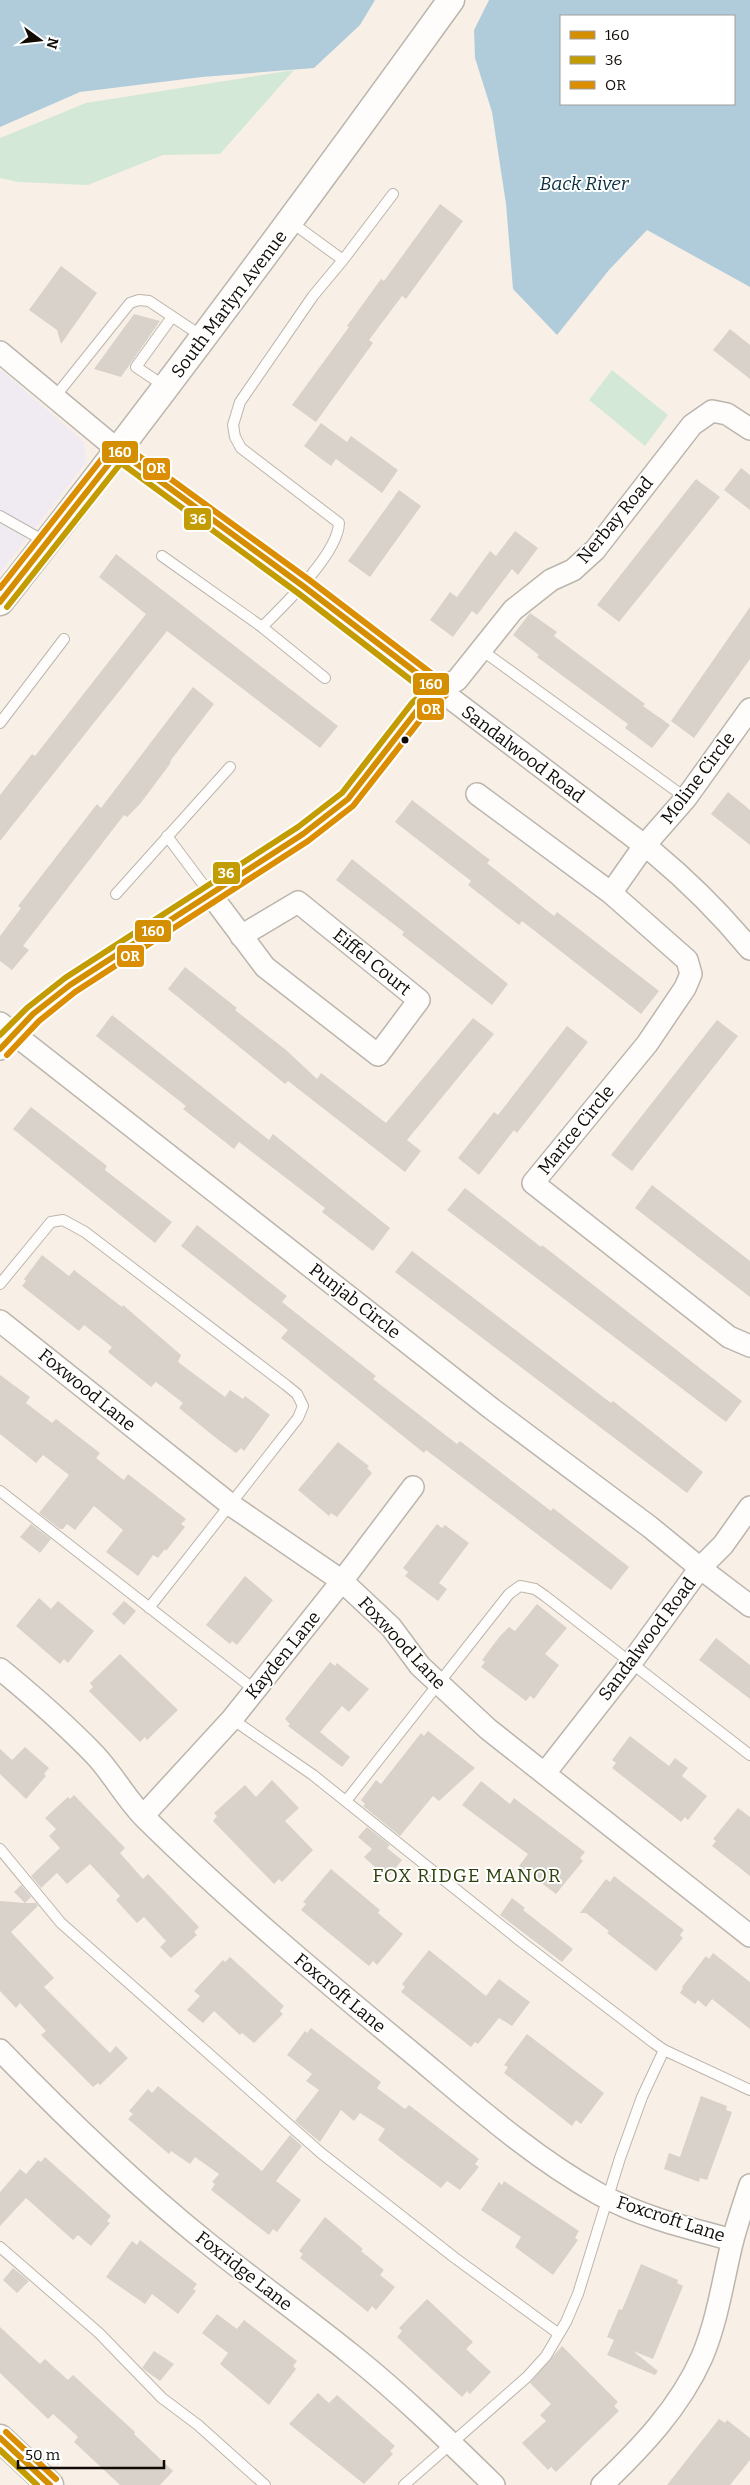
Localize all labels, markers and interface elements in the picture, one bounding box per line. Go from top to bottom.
north arrow [15,15,65,65]
legend [560,15,735,105]
text: 160 [605,26,630,44]
text: N [42,36,62,51]
text: 36 [605,51,623,69]
text: OR [605,76,626,94]
water label: Back River [539,172,630,195]
street label: South Marlyn Avenue [166,226,292,382]
line badge: 160 [101,440,139,464]
text: 160 [108,444,132,461]
line badge: OR [142,457,171,481]
text: OR [146,460,166,477]
street label: Nerbay Road [572,472,658,568]
line badge: 36 [183,507,212,531]
text: 36 [190,511,206,528]
line badge: 160 [412,672,450,696]
text: 160 [419,676,443,693]
line badge: OR [416,697,445,721]
text: OR [421,701,441,718]
street label: Sandalwood Road [457,701,589,808]
street label: Moline Circle [656,728,740,828]
unlabelled marker [400,735,410,745]
line badge: 36 [212,861,241,885]
text: 36 [218,865,234,882]
line badge: 160 [134,919,172,943]
text: 160 [141,923,165,940]
street label: Eiffel Court [328,924,416,1000]
line badge: OR [116,944,145,968]
text: OR [120,948,140,965]
street label: Marice Circle [533,1081,619,1179]
street label: Punjab Circle [305,1259,405,1343]
street label: Foxwood Lane [34,1344,140,1436]
street label: Sandalwood Road [594,1573,701,1705]
street label: Foxwood Lane [354,1592,450,1694]
street label: Kayden Lane [241,1607,325,1703]
district label: FOX RIDGE MANOR [373,1864,561,1887]
street label: Foxcroft Lane [290,1948,390,2038]
street label: Foxcroft Lane [614,2191,728,2247]
street label: Foxridge Lane [191,2226,297,2316]
scale bar [18,2438,164,2470]
text: 50 m [25,2446,61,2464]

